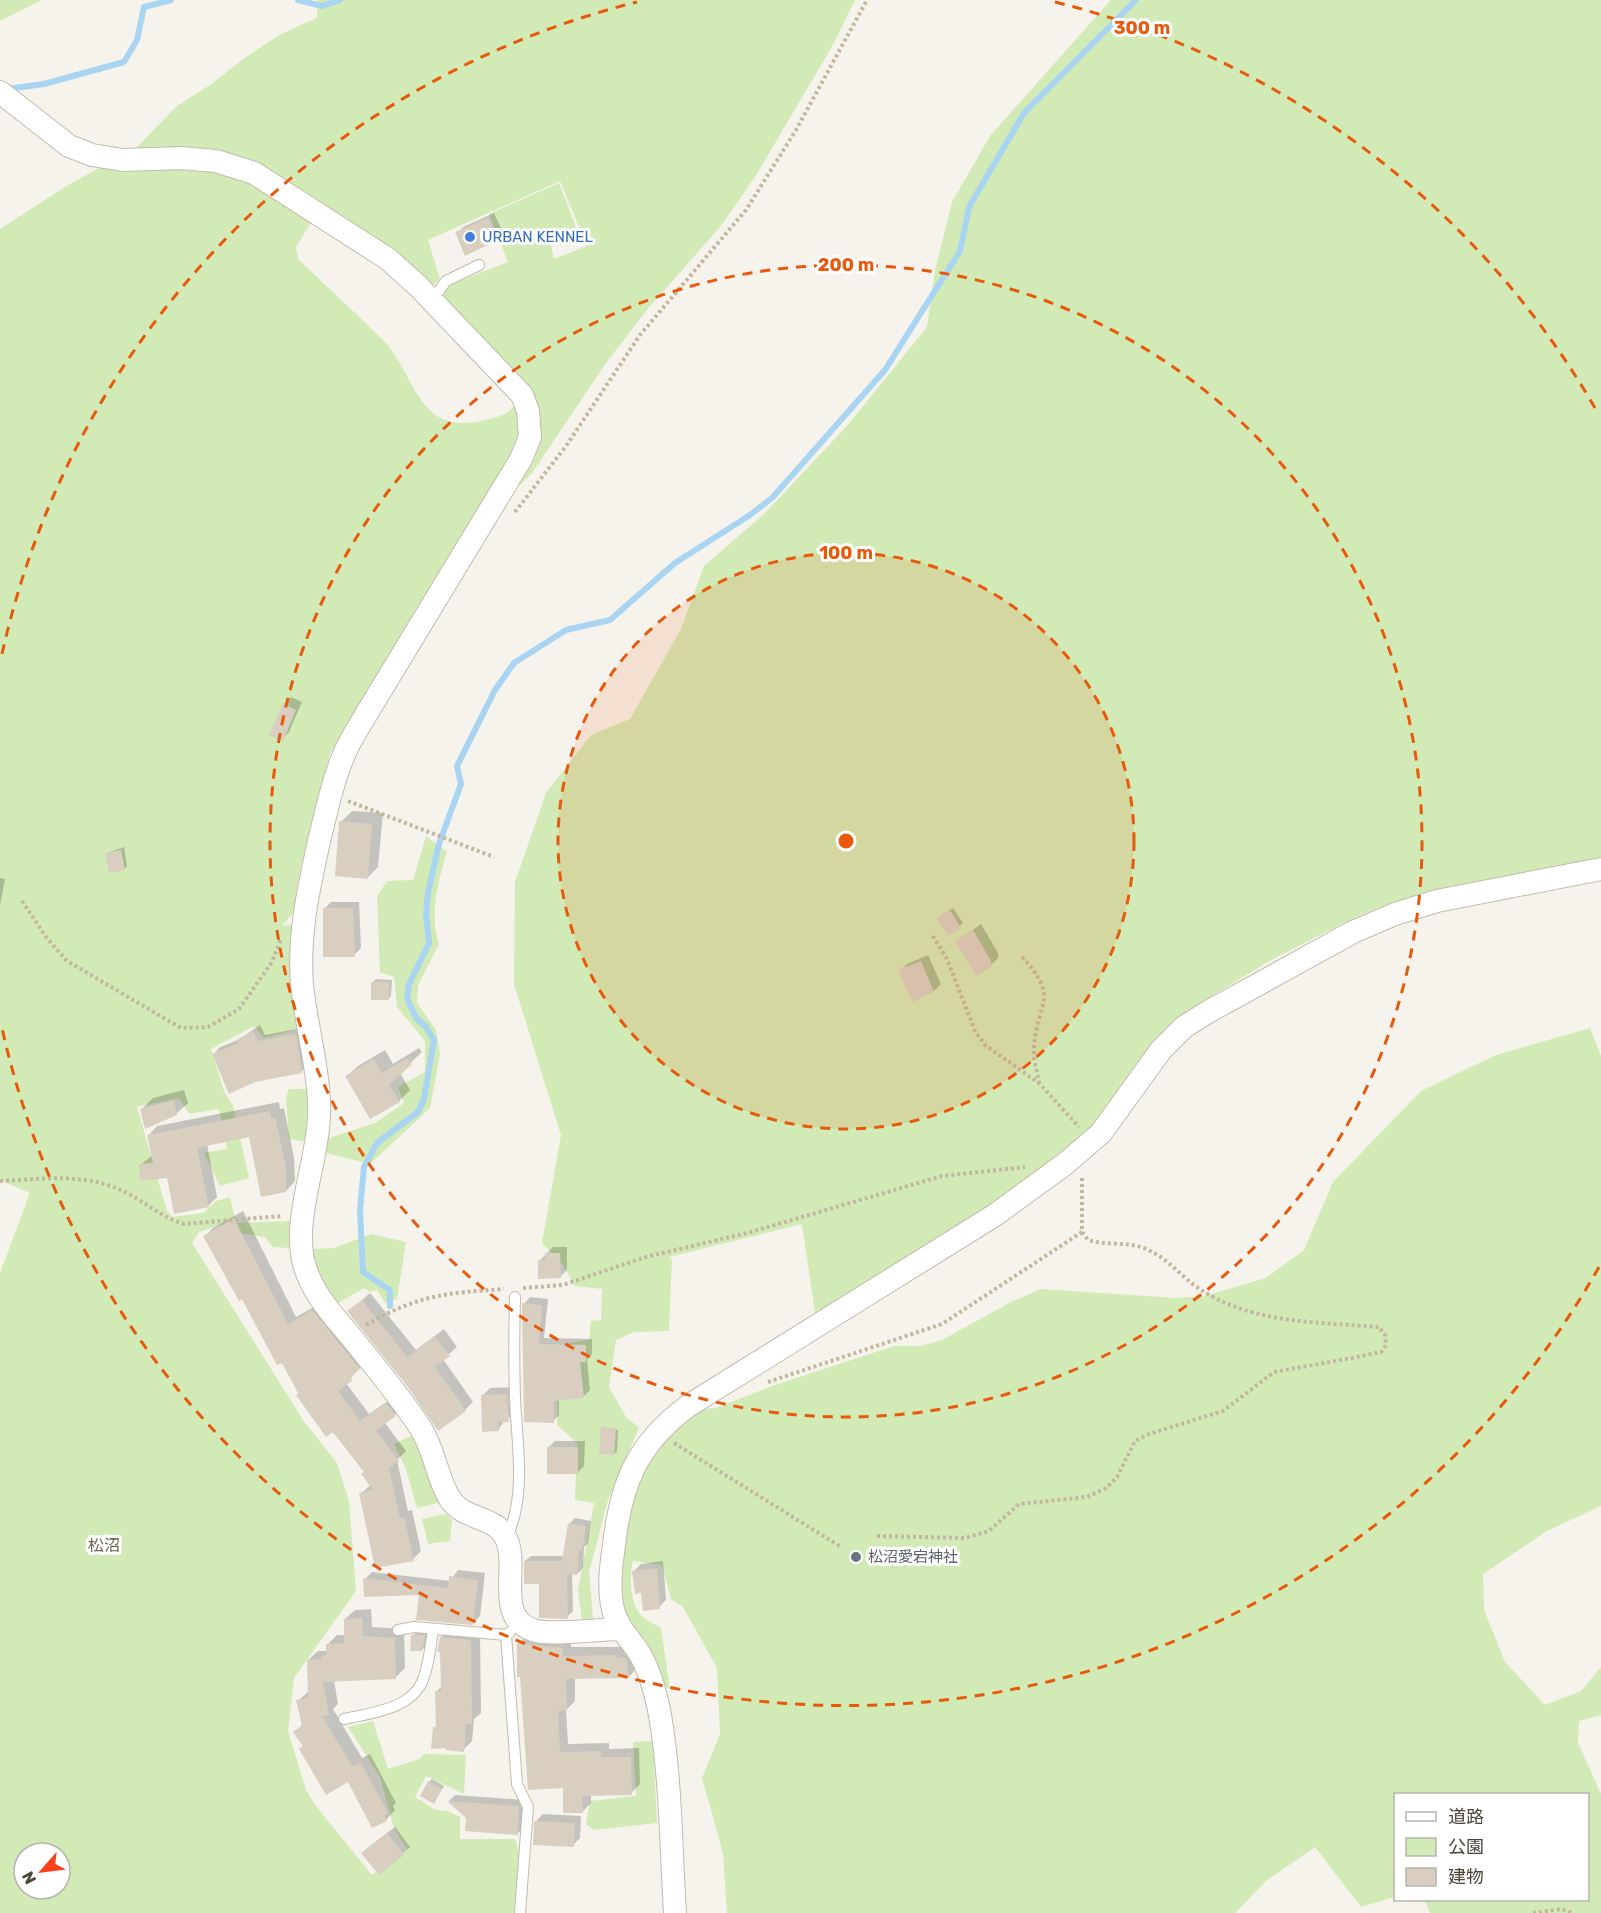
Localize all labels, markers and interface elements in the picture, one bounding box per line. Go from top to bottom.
text: 300 m [1114,17,1170,39]
place label: URBAN KENNEL [482,228,593,246]
marker: URBAN KENNEL [463,230,477,244]
text: 200 m [818,254,874,276]
text: 100 m [819,542,873,564]
centre of rings [836,831,856,851]
district label: 松沼 [88,1536,120,1555]
place label: 松沼愛宕神社 [868,1548,958,1566]
marker: 松沼愛宕神社 [849,1550,863,1564]
legend [1394,1793,1589,1901]
text: 道路 [1448,1806,1484,1828]
text: 公園 [1448,1836,1484,1858]
north arrow [12,1841,72,1901]
text: 建物 [1448,1866,1484,1888]
text: N [18,1868,40,1887]

